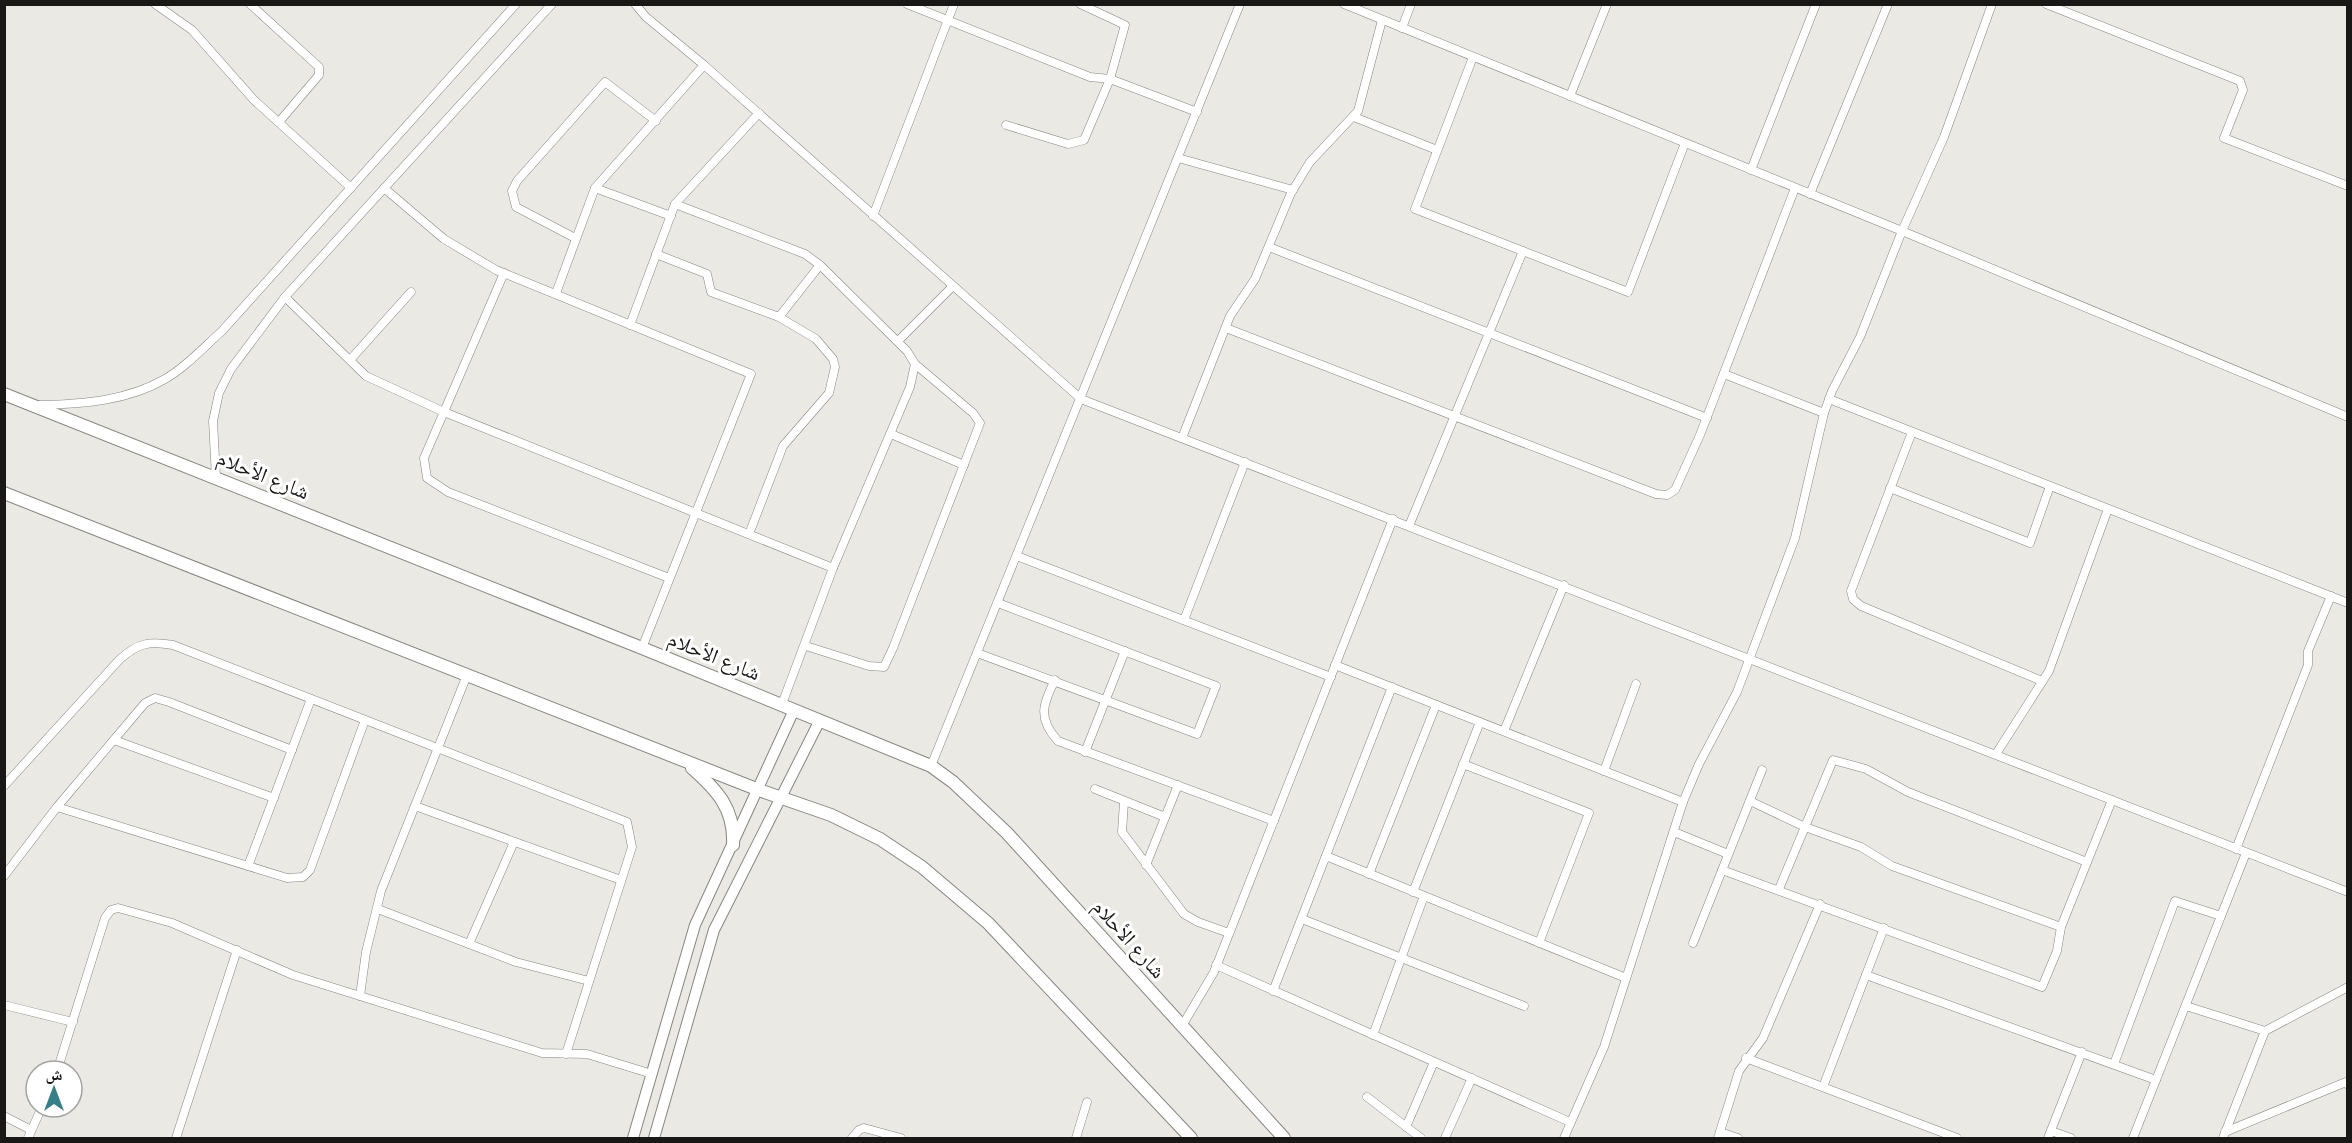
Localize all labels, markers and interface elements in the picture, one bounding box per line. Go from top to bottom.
street label: شارع الأحلام [213,445,313,506]
street label: شارع الأحلام [664,626,764,687]
street label: شارع الأحلام [1086,894,1171,985]
north arrow [24,1059,84,1119]
text: ش [46,1065,63,1084]

